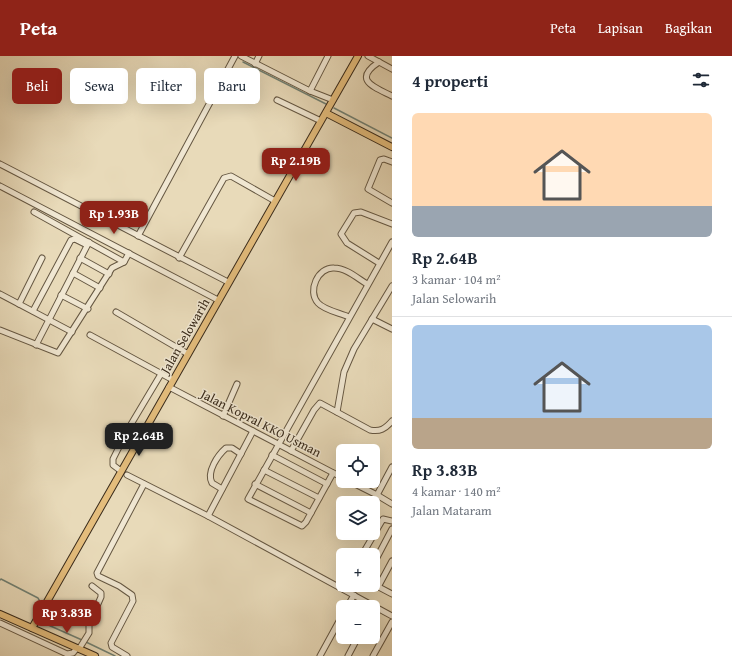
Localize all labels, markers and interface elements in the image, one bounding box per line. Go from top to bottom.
text: Peta [20,14,57,42]
text: Peta [550,18,576,38]
text: Lapisan [598,18,643,38]
text: Bagikan [665,18,712,38]
chip: Beli [12,68,62,104]
chip: Sewa [70,68,128,104]
chip: Filter [136,68,196,104]
chip: Baru [204,68,260,104]
text: 4 properti [412,68,488,93]
icon: filters [690,69,712,91]
icon: home [526,139,598,211]
pin: Rp 2.19B [255,148,337,182]
text: Rp 2.19B [271,151,321,170]
pin: Rp 1.93B [73,201,155,235]
text: Rp 1.93B [89,204,139,223]
text: Rp 2.64B [412,245,478,270]
text: 3 kamar · 104 m² [412,270,501,289]
text: Jalan Selowarih [412,289,496,308]
street label: Jalan Selowarih [155,294,215,379]
icon: home [526,351,598,423]
street label: Jalan Kopral KKO Usman [196,383,325,462]
pin: Rp 2.64B [98,423,180,457]
text: Rp 2.64B [114,426,164,445]
map controls [336,444,380,644]
button: locate [336,444,380,488]
text: Rp 3.83B [412,457,478,482]
text: 4 kamar · 140 m² [412,482,501,501]
button: layers [336,496,380,540]
text: Jalan Mataram [412,501,492,520]
button: + [336,548,380,592]
pin: Rp 3.83B [26,600,108,634]
button: − [336,600,380,644]
text: Rp 3.83B [42,603,92,622]

